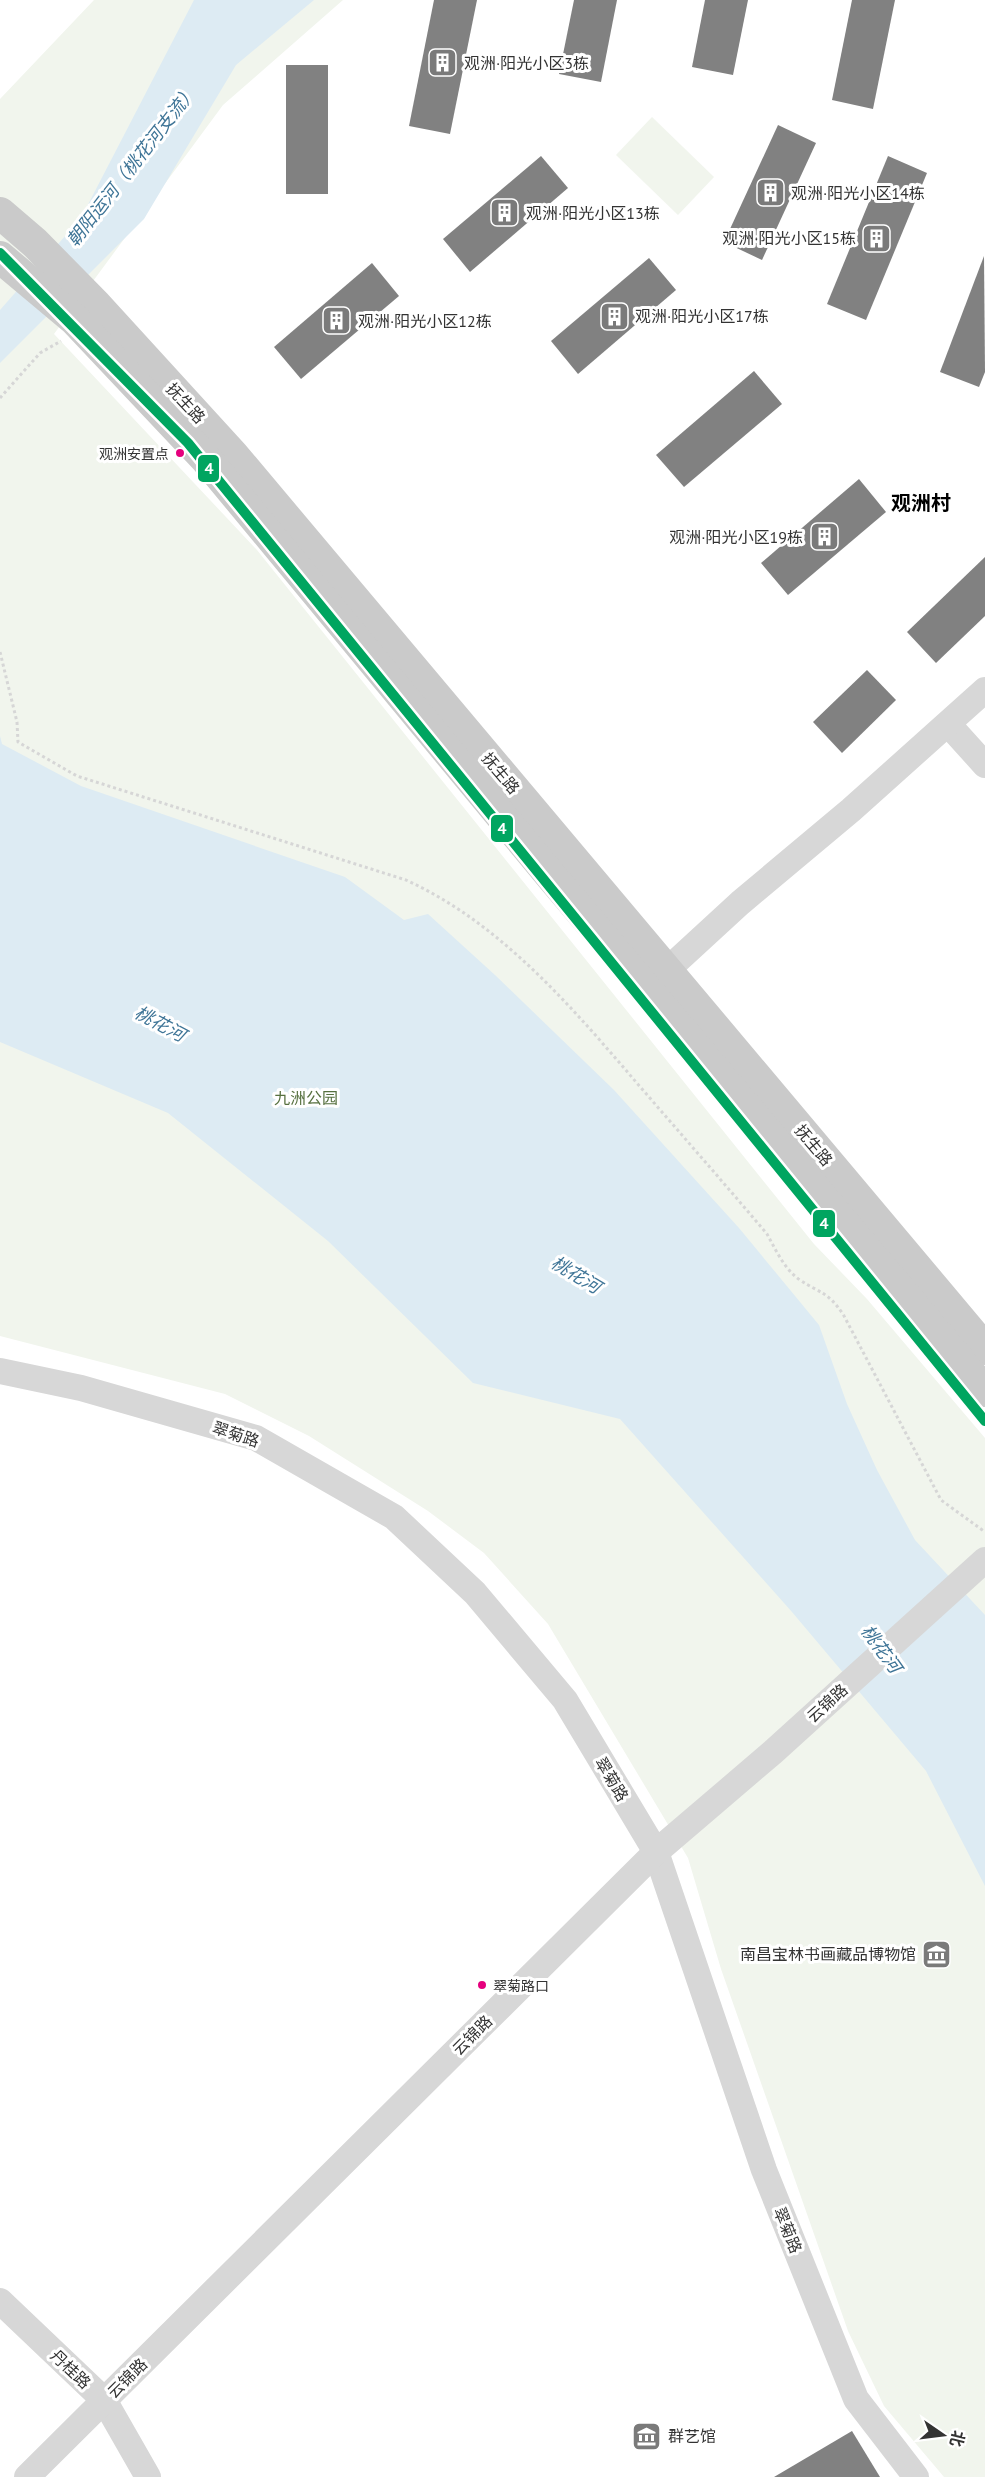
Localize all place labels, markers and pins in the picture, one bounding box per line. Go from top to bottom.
building icon: 观洲·阳光小区3栋 [427,47,459,79]
place label: 观洲·阳光小区3栋 [464,53,589,73]
building icon: 观洲·阳光小区14栋 [754,177,786,209]
place label: 观洲·阳光小区14栋 [791,183,925,203]
building icon: 观洲·阳光小区13栋 [489,197,521,229]
place label: 观洲·阳光小区13栋 [526,203,660,223]
building icon: 观洲·阳光小区15栋 [861,222,893,254]
place label: 观洲·阳光小区15栋 [722,228,856,248]
building icon: 观洲·阳光小区17栋 [598,300,630,332]
building icon: 观洲·阳光小区12栋 [321,305,353,337]
place label: 观洲·阳光小区17栋 [635,306,769,326]
place label: 观洲·阳光小区12栋 [358,311,492,331]
place label: 观洲安置点 [99,445,169,463]
marker: 观洲安置点 [174,447,186,459]
building icon: 观洲·阳光小区19栋 [808,521,840,553]
place label: 观洲·阳光小区19栋 [669,527,803,547]
museum icon: 南昌宝林书画藏品博物馆 [921,1938,953,1970]
place label: 南昌宝林书画藏品博物馆 [740,1944,916,1964]
place label: 翠菊路口 [493,1977,549,1995]
marker: 翠菊路口 [476,1979,488,1991]
museum icon: 群艺馆 [631,2420,663,2452]
place label: 群艺馆 [668,2426,716,2446]

